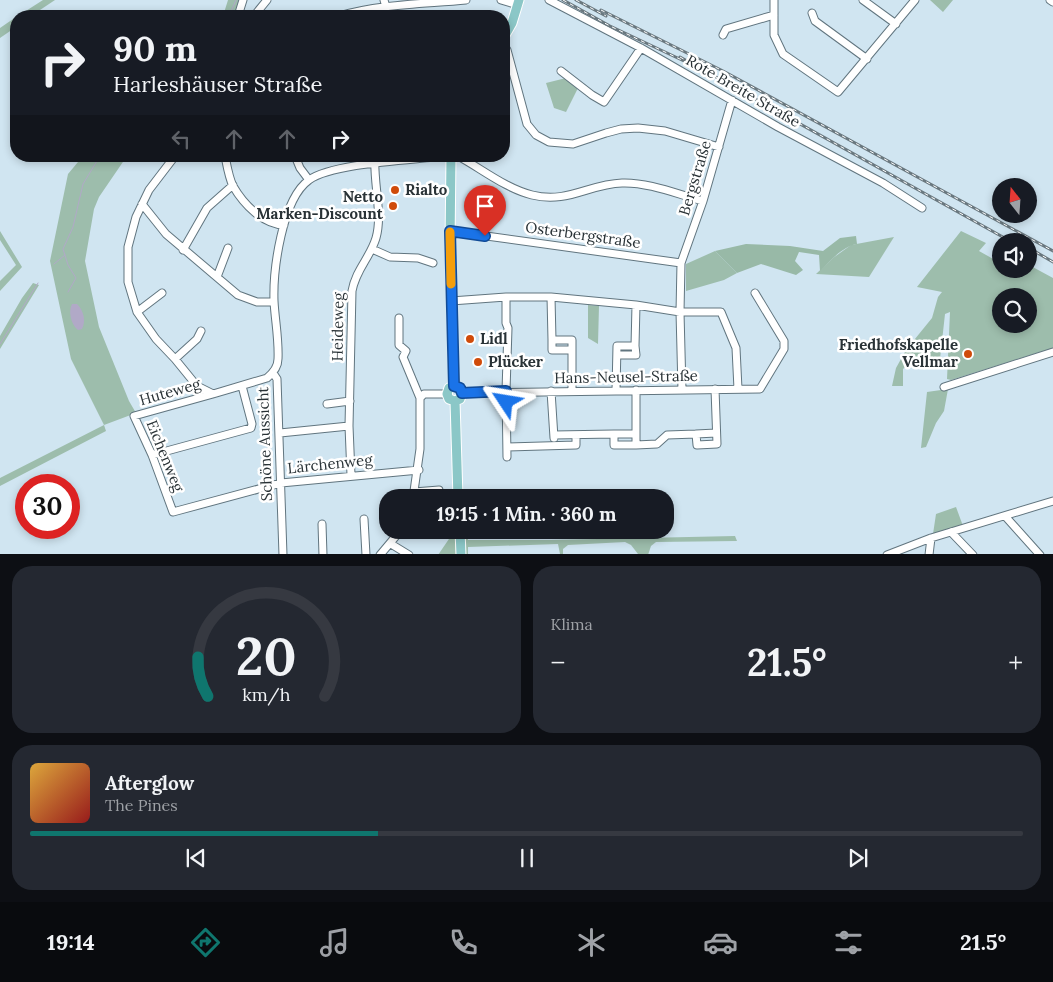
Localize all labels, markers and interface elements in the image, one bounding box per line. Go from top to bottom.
text: 90 m [113,26,197,71]
icon: right [30,30,95,95]
street label: Rote Breite Straße [683,50,804,131]
text: Harleshäuser Straße [113,70,322,98]
icon: left [167,125,195,153]
icon: ahead [220,125,248,153]
icon: ahead [273,125,301,153]
icon: right [326,125,354,153]
street label: Bergstraße [674,138,715,218]
north arrow [992,178,1038,222]
map controls [992,178,1037,333]
place label: Rialto [405,180,448,199]
marker: Rialto [389,184,401,196]
pin [464,185,506,236]
place label: Netto Marken-Discount [256,187,384,223]
icon: arrive [471,192,499,220]
marker: Netto Marken-Discount [387,200,399,212]
street label: Osterbergstraße [524,217,642,252]
button: sound [992,233,1037,278]
button: search [992,288,1037,333]
street label: Heideweg [327,292,348,362]
place label: Lidl [480,329,508,348]
marker: Lidl [464,333,476,345]
place label: Friedhofskapelle Vellmar [839,335,959,371]
marker: Friedhofskapelle Vellmar [962,348,974,360]
place label: Plücker [488,352,544,371]
marker: Plücker [472,356,484,368]
street label: Hans-Neusel-Straße [554,366,698,387]
street label: Huteweg [137,374,203,409]
position arrow [479,375,531,427]
street label: Schöne Aussicht [253,386,276,502]
street label: Eichenweg [142,417,189,495]
street label: Lärchenweg [287,450,374,477]
speed limit sign: 30 [15,474,80,539]
text: 19:15 · 1 Min. · 360 m [437,502,616,526]
text: Klima [551,614,593,634]
text: 20 [236,623,297,689]
text: 21.5° [747,638,827,686]
text: − [551,645,565,681]
text: + [1008,645,1023,681]
text: km/h [242,683,291,706]
text: Afterglow [105,771,194,795]
text: The Pines [105,795,178,815]
icon: previous [182,844,210,872]
icon: pause [513,844,541,872]
icon: next [844,844,872,872]
icon: directions [188,925,223,960]
icon: music [317,925,352,960]
icon: phone [446,925,481,960]
icon: climate [574,925,609,960]
icon: car [703,925,738,960]
icon: filters [831,925,866,960]
text: 19:14 [47,928,95,956]
text: 21.5° [960,928,1006,956]

